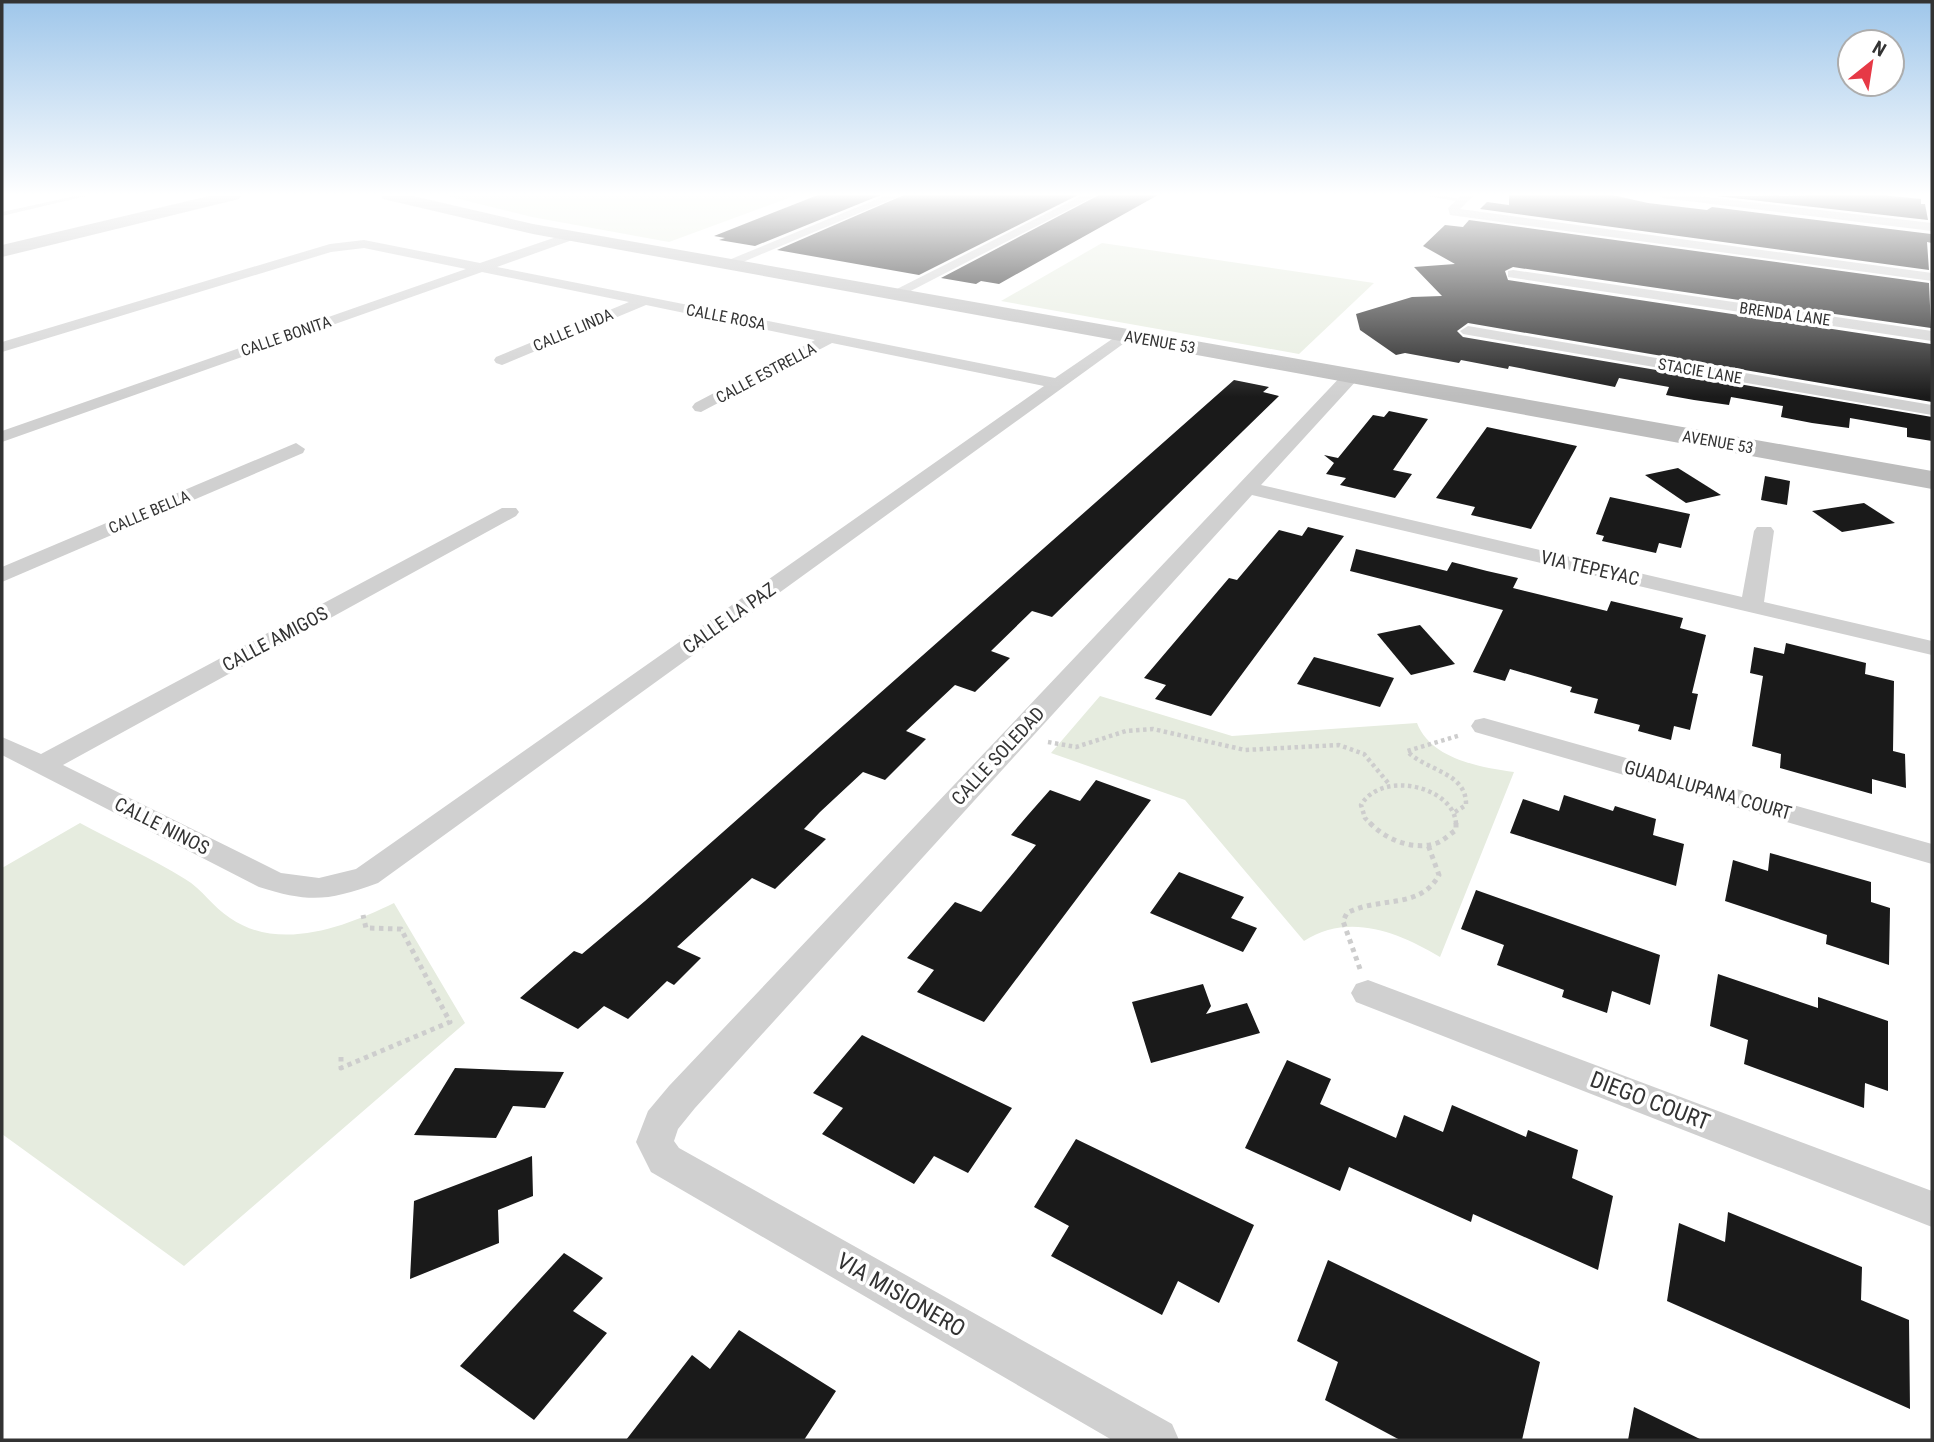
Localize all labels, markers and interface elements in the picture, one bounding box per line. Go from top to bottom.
north arrow [1836,28,1906,98]
text: N [1868,36,1890,62]
street label: BRENDA LANE [1738,298,1832,330]
street label: CALLE ROSA [685,300,767,334]
street label: CALLE LINDA [530,305,616,355]
street label: CALLE BONITA [238,312,334,360]
street label: AVENUE 53 [1123,326,1197,358]
street label: CALLE ESTRELLA [713,339,819,407]
street label: STACIE LANE [1657,354,1743,388]
street label: AVENUE 53 [1681,426,1755,458]
street label: CALLE BELLA [106,486,192,538]
street label: VIA TEPEYAC [1538,545,1642,591]
street label: CALLE LA PAZ [678,577,780,658]
street label: CALLE AMIGOS [218,602,332,676]
street label: CALLE SOLEDAD [947,702,1049,810]
street label: GUADALUPANA COURT [1622,755,1794,825]
street label: CALLE NINOS [111,792,213,860]
street label: DIEGO COURT [1586,1066,1714,1136]
street label: VIA MISIONERO [832,1247,970,1343]

